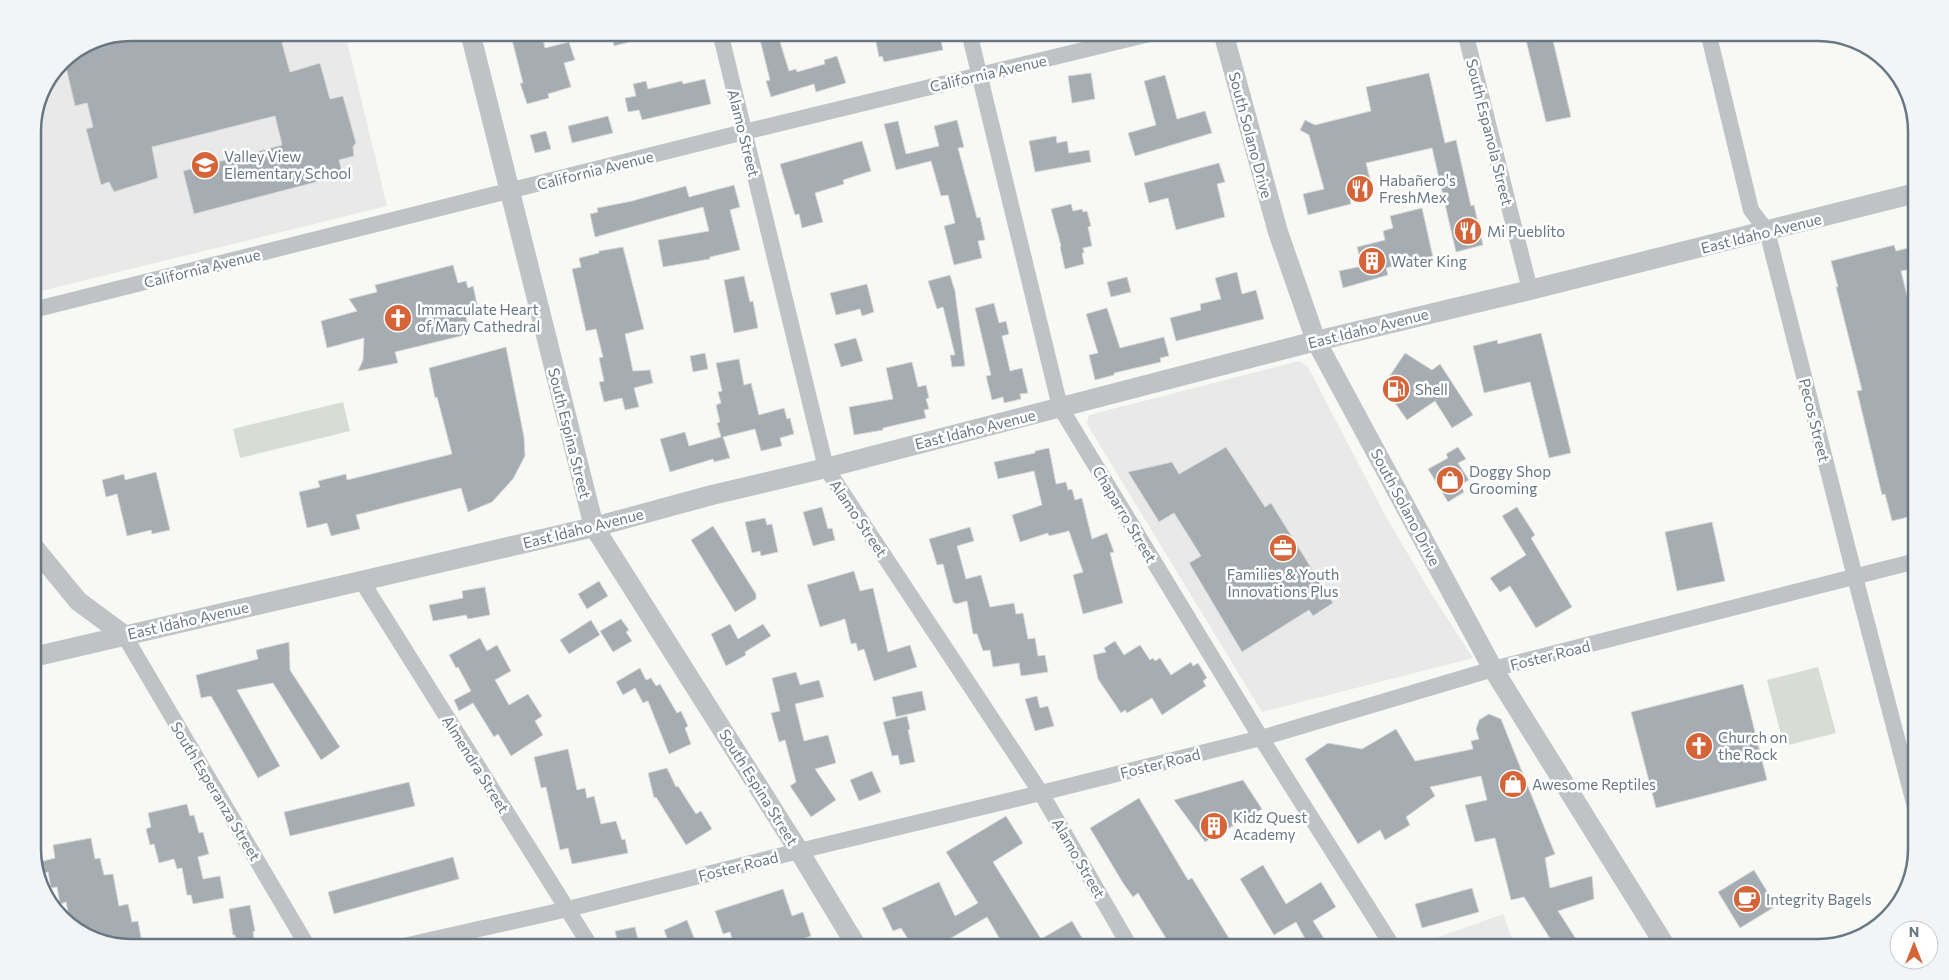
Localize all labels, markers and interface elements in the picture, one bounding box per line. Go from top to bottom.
street label: California Avenue [928,51,1048,95]
street label: South Espanola Street [1463,57,1517,207]
street label: South Solano Drive [1226,70,1277,200]
street label: Alamo Street [724,87,764,179]
place label: Valley View Elementary School [224,147,351,182]
street label: California Avenue [535,147,655,193]
school or university icon: Valley View Elementary School [190,150,220,180]
place label: Habañero's FreshMex [1379,171,1456,206]
restaurant icon: Habañero's FreshMex [1345,174,1375,204]
street label: East Idaho Avenue [1699,209,1823,257]
restaurant icon: Mi Pueblito [1453,216,1483,246]
place label: Mi Pueblito [1487,222,1565,240]
street label: California Avenue [142,245,262,291]
building icon: Water King [1357,246,1387,276]
place label: Water King [1391,252,1467,270]
place label: Immaculate Heart of Mary Cathedral [417,300,540,335]
church icon: Immaculate Heart of Mary Cathedral [383,303,413,333]
street label: East Idaho Avenue [1306,304,1430,352]
street label: South Espina Street [545,366,595,500]
fuel station icon: Shell [1381,374,1411,404]
street label: Pecos Street [1796,376,1834,464]
place label: Shell [1415,380,1448,398]
street label: East Idaho Avenue [913,405,1037,453]
street label: South Solano Drive [1368,445,1444,569]
street label: Chaparro Street [1089,462,1161,566]
place label: Doggy Shop Grooming [1469,462,1551,497]
shop icon: Doggy Shop Grooming [1435,465,1465,495]
street label: Alamo Street [827,476,891,560]
street label: East Idaho Avenue [521,504,645,552]
office icon: Families & Youth Innovations Plus [1268,533,1298,563]
place label: Families & Youth Innovations Plus [1227,565,1339,600]
street label: East Idaho Avenue [126,597,250,643]
street label: Foster Road [1508,636,1592,674]
street label: Almendra Street [439,712,513,816]
street label: South Esperanza Street [167,718,265,864]
street label: South Espina Street [716,725,802,849]
place label: Church on the Rock [1718,728,1787,763]
church icon: Church on the Rock [1684,731,1714,761]
street label: Foster Road [1118,744,1202,782]
shop icon: Awesome Reptiles [1498,769,1528,799]
place label: Awesome Reptiles [1532,775,1656,793]
place label: Kidz Quest Academy [1233,808,1307,843]
building icon: Kidz Quest Academy [1199,811,1229,841]
street label: Alamo Street [1049,815,1109,901]
street label: Foster Road [696,847,780,885]
cafe icon: Integrity Bagels [1732,884,1762,914]
place label: Integrity Bagels [1766,890,1872,908]
north arrow [1889,920,1939,970]
text: N [1909,923,1919,940]

